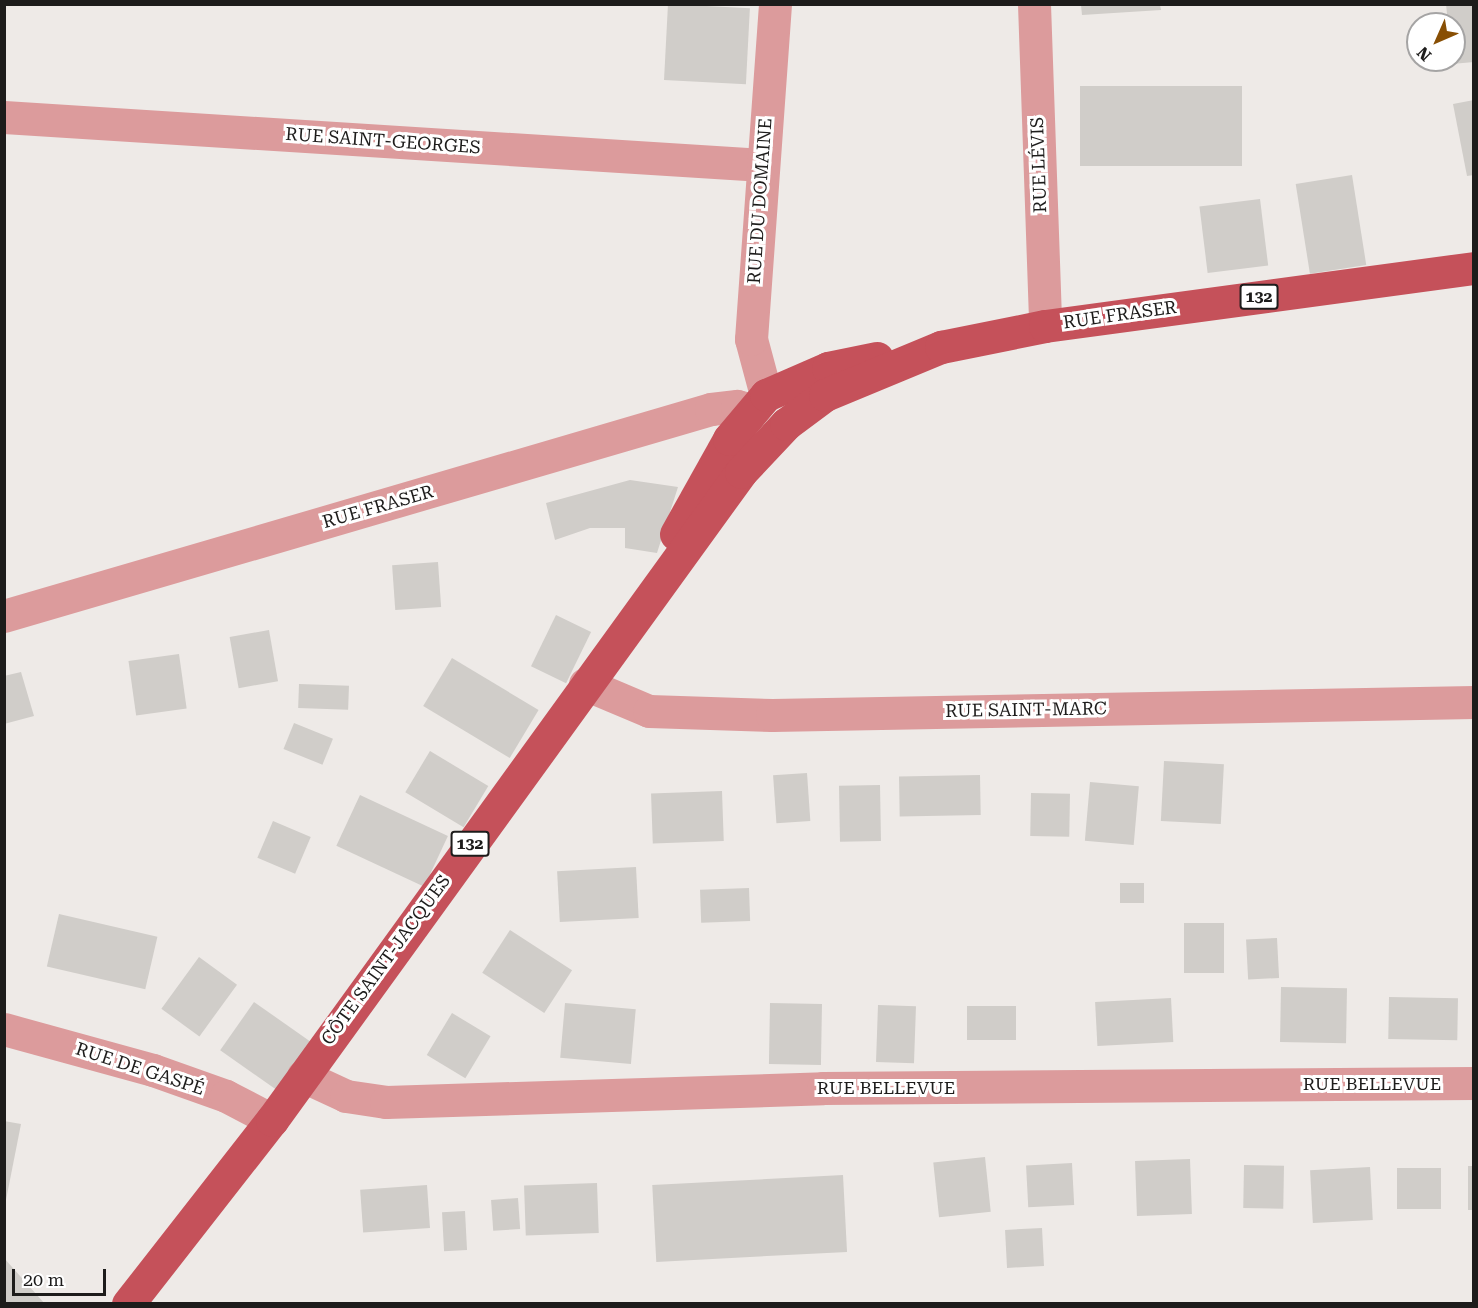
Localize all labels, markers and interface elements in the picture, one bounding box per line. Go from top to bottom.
north arrow [1406,12,1466,72]
text: N [1413,43,1435,65]
street label: RUE DU DOMAINE [743,117,777,285]
street label: RUE LÉVIS [1027,117,1051,213]
street label: RUE SAINT-GEORGES [285,123,481,159]
road number: 132 [1240,284,1278,310]
street label: RUE FRASER [1062,296,1178,334]
street label: RUE FRASER [320,481,436,533]
street label: RUE SAINT-MARC [945,698,1107,722]
road number: 132 [450,831,490,857]
street label: CÔTE SAINT-JACQUES [317,871,455,1049]
street label: RUE DE GASPÉ [73,1038,207,1100]
street label: RUE BELLEVUE [1303,1073,1441,1095]
street label: RUE BELLEVUE [817,1077,955,1099]
scale bar [15,1257,110,1295]
text: 20 m [23,1269,64,1290]

